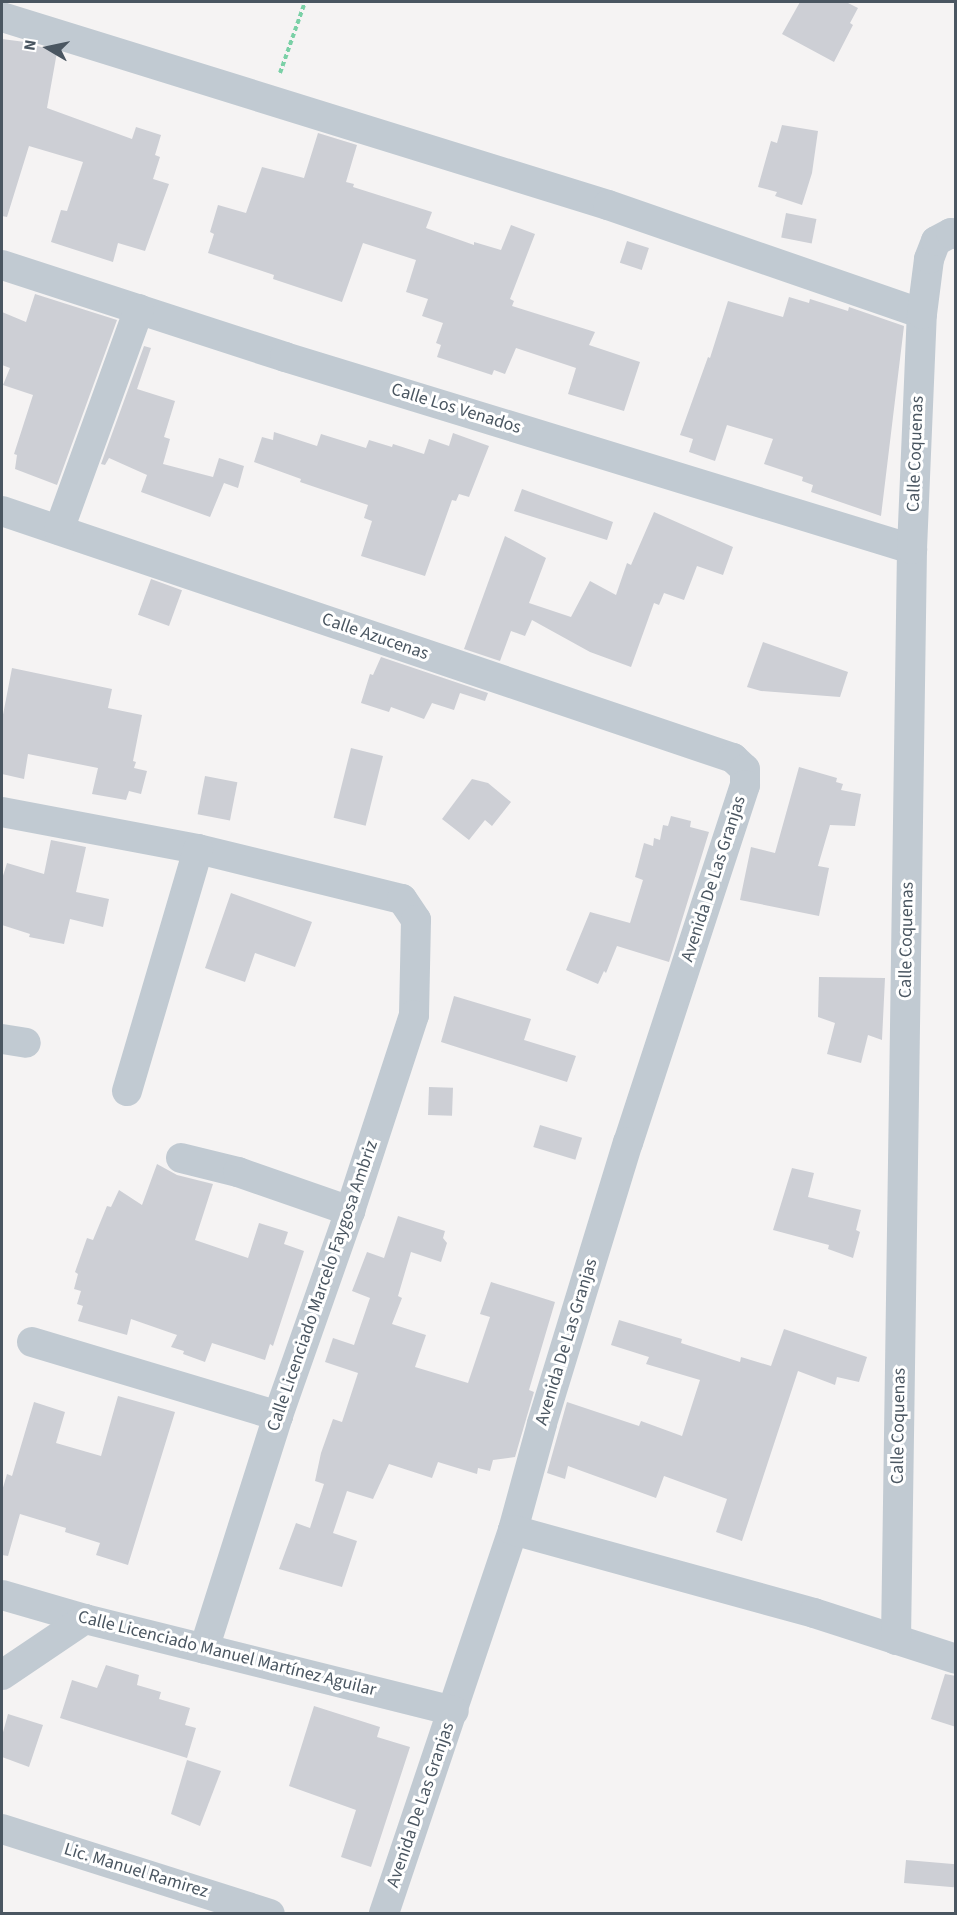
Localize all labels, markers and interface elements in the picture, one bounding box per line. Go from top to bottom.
north arrow [18,18,78,78]
text: N [19,38,42,52]
street label: Calle Los Venados [389,379,523,439]
street label: Calle Coquenas [903,396,929,512]
street label: Calle Azucenas [319,609,431,665]
street label: Avenida De Las Granjas [677,793,751,965]
street label: Calle Coquenas [895,882,919,998]
street label: Calle Licenciado Marcelo Faygosa Ambriz [263,1138,383,1434]
street label: Avenida De Las Granjas [531,1256,603,1428]
street label: Calle Coquenas [887,1368,911,1484]
street label: Calle Licenciado Manuel Martínez Aguilar [76,1606,378,1702]
street label: Avenida De Las Granjas [383,1720,459,1890]
street label: Lic. Manuel Ramirez [61,1839,211,1903]

